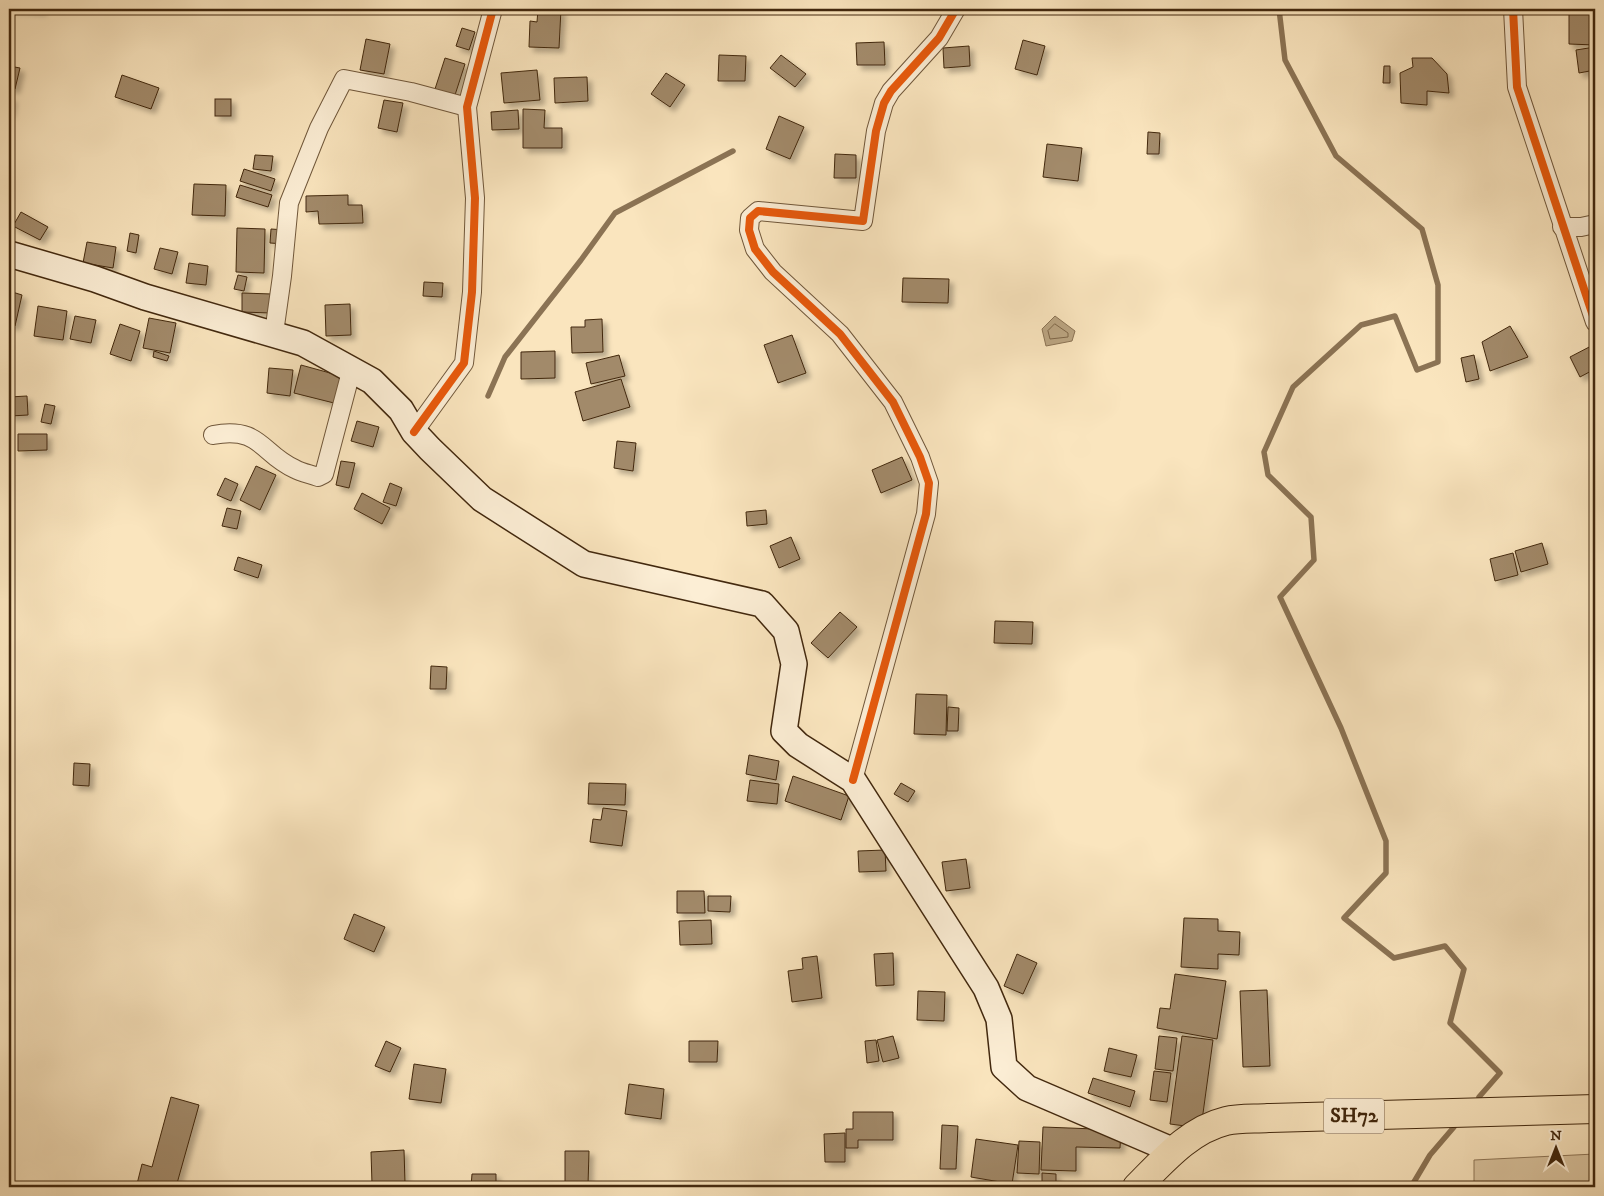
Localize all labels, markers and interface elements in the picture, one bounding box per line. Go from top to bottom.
road number: SH72 [1324,1098,1384,1134]
north arrow [1532,1124,1582,1174]
text: N [1550,1127,1562,1145]

